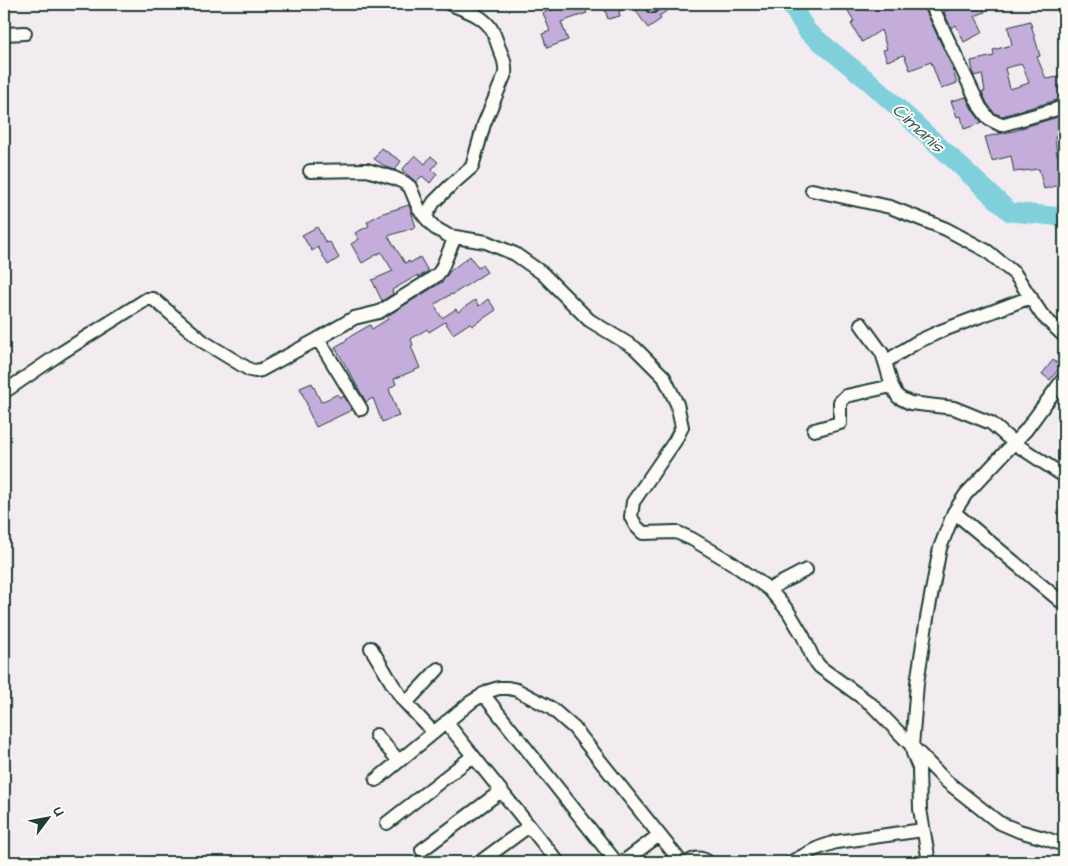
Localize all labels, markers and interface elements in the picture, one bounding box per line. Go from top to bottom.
water label: Cimanis [886,97,951,160]
north arrow [22,794,72,844]
text: U [48,803,69,820]

